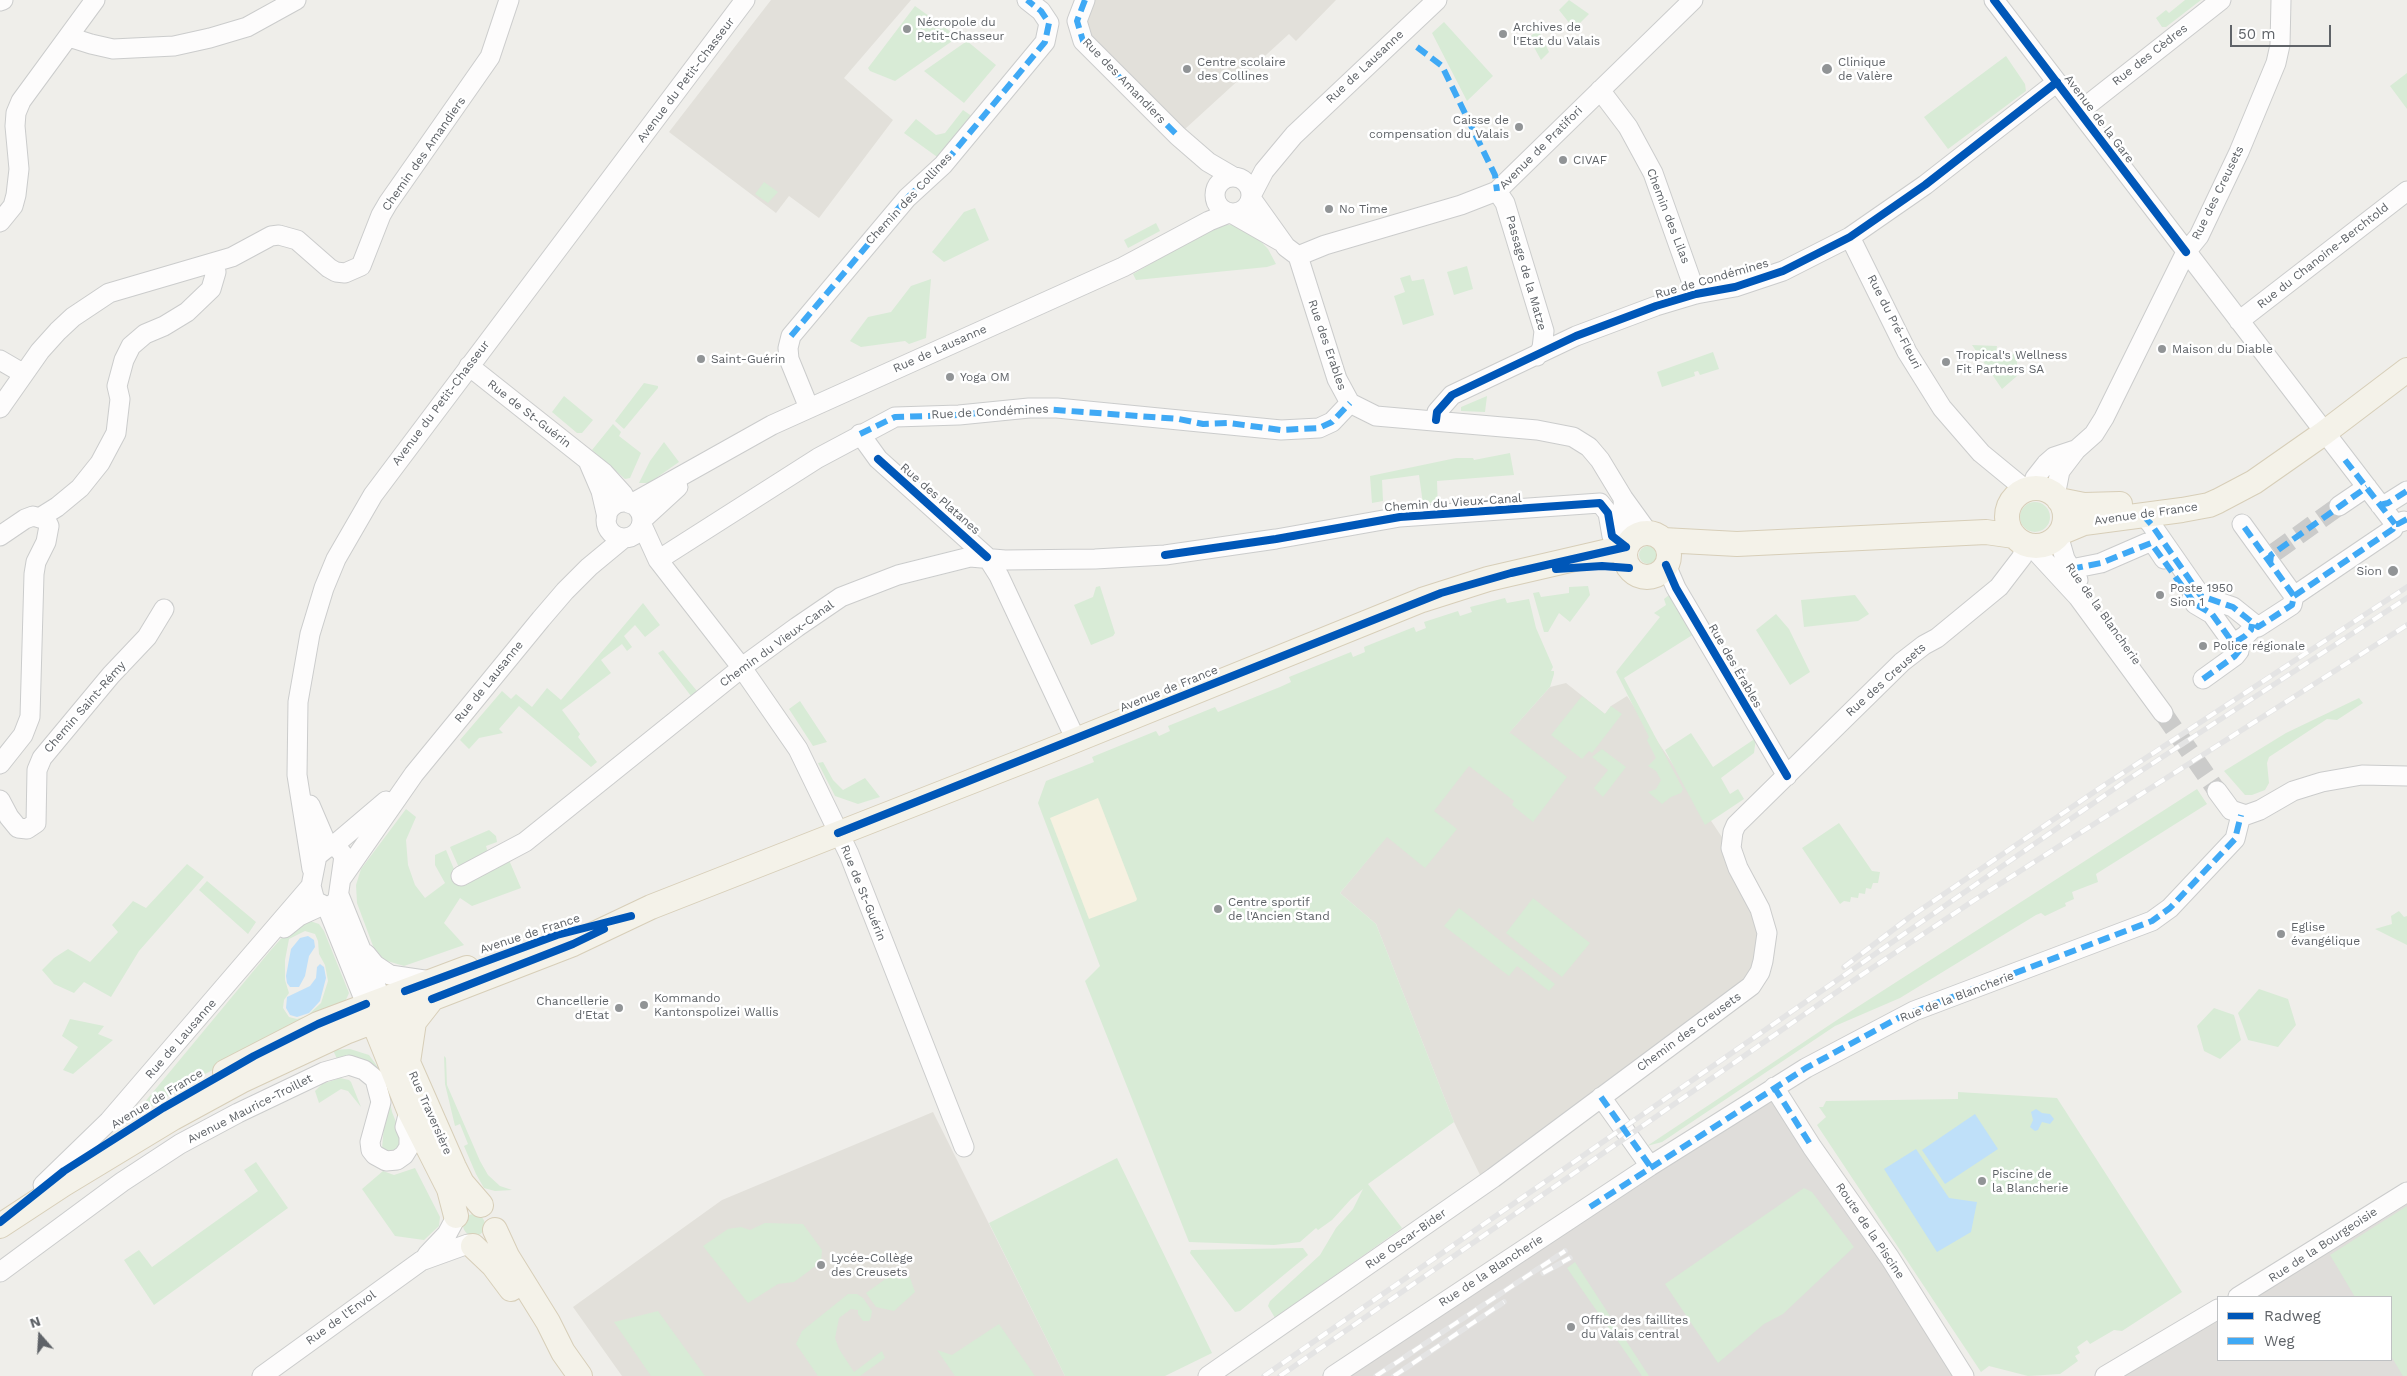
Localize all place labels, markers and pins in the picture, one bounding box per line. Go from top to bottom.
place label: Nécropole du Petit-Chasseur [917,15,1005,43]
place label: Archives de l'Etat du Valais [1513,20,1600,48]
marker: Nécropole du Petit-Chasseur [901,23,913,35]
marker: Archives de l'Etat du Valais [1497,28,1509,40]
place label: Centre scolaire des Collines [1197,55,1286,83]
place label: Clinique de Valère [1838,55,1893,83]
marker: Clinique de Valère [1820,62,1834,76]
marker: Centre scolaire des Collines [1181,63,1193,75]
place label: Caisse de compensation du Valais [1369,113,1509,141]
marker: Caisse de compensation du Valais [1513,121,1525,133]
place label: CIVAF [1573,153,1607,167]
marker: CIVAF [1557,154,1569,166]
place label: No Time [1339,202,1388,216]
marker: No Time [1323,203,1335,215]
place label: Maison du Diable [2172,342,2273,356]
marker: Maison du Diable [2156,343,2168,355]
place label: Tropical's Wellness Fit Partners SA [1956,348,2067,376]
place label: Saint-Guérin [711,352,785,366]
marker: Saint-Guérin [695,353,707,365]
marker: Tropical's Wellness Fit Partners SA [1940,356,1952,368]
place label: Yoga OM [960,370,1010,384]
marker: Yoga OM [944,371,956,383]
place label: Sion [2357,564,2382,578]
marker: Sion [2386,564,2400,578]
place label: Poste 1950 Sion 1 [2170,581,2233,609]
marker: Poste 1950 Sion 1 [2154,589,2166,601]
place label: Police régionale [2213,639,2305,653]
marker: Police régionale [2197,640,2209,652]
place label: Centre sportif de l'Ancien Stand [1228,895,1330,923]
marker: Centre sportif de l'Ancien Stand [1212,903,1224,915]
place label: Eglise évangélique [2291,920,2360,948]
marker: Eglise évangélique [2275,928,2287,940]
place label: Kommando Kantonspolizei Wallis [654,991,779,1019]
place label: Chancellerie d'Etat [536,994,609,1022]
marker: Kommando Kantonspolizei Wallis [638,999,650,1011]
marker: Chancellerie d'Etat [613,1002,625,1014]
place label: Piscine de la Blancherie [1992,1167,2068,1195]
marker: Piscine de la Blancherie [1976,1175,1988,1187]
place label: Lycée-Collège des Creusets [831,1251,913,1279]
marker: Lycée-Collège des Creusets [815,1259,827,1271]
place label: Office des faillites du Valais central [1581,1313,1688,1341]
marker: Office des faillites du Valais central [1565,1321,1577,1333]

